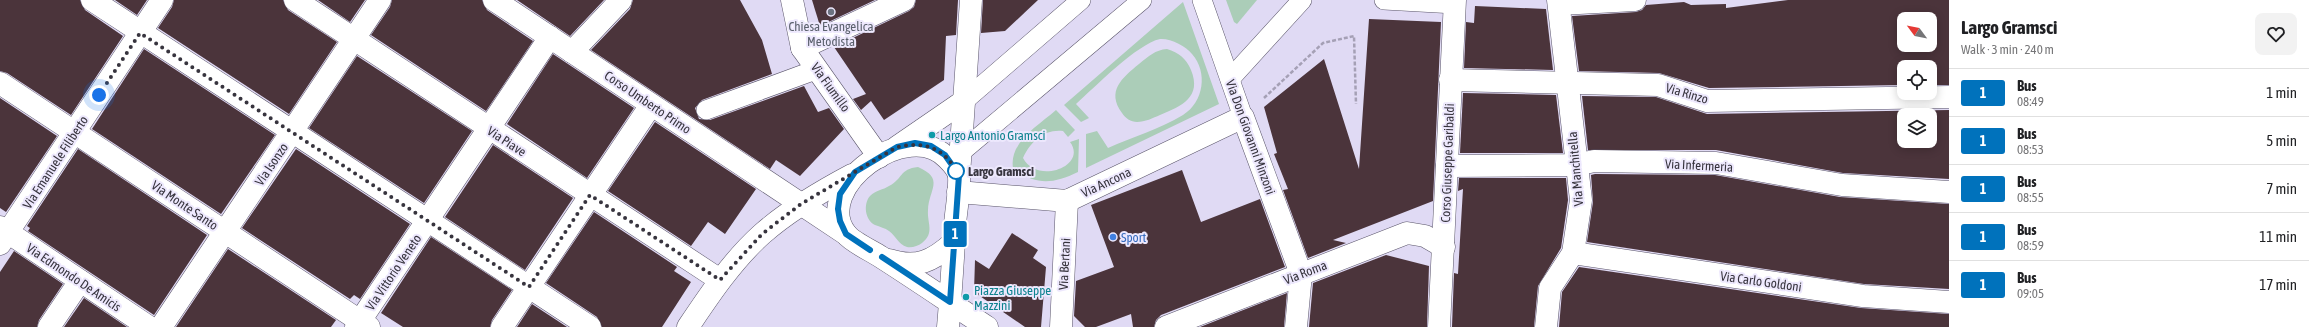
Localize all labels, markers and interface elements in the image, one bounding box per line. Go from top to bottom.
marker: Chiesa Evangelica Metodista [826,7,836,17]
north arrow [1897,12,1937,52]
map controls [1897,12,1937,148]
button: heart [2255,13,2297,55]
text: Largo Gramsci [1961,16,2057,38]
place label: Chiesa Evangelica Metodista [788,19,874,49]
text: Walk · 3 min · 240 m [1961,42,2054,57]
street label: Via Fiumillo [808,60,853,115]
button: locate [1897,60,1937,100]
street label: Corso Umberto Primo [602,68,694,137]
text: Bus [2017,77,2037,94]
street label: Via Don Giovanni Minzoni [1223,78,1278,197]
street label: Via Rinzo [1664,80,1710,107]
text: 1 min [2266,84,2297,101]
your location [89,85,109,105]
text: 1 [1980,85,1986,101]
text: 08:49 [2017,94,2044,109]
street label: Corso Giuseppe Garibaldi [1438,103,1457,223]
button: layers [1897,108,1937,148]
street label: Via Emanuele Filiberto [20,113,91,212]
street label: Via Piave [484,123,529,160]
text: Bus [2017,125,2037,142]
place label: Largo Antonio Gramsci [940,128,1046,143]
marker: Largo Antonio Gramsci [927,130,937,140]
street label: Via Manchitella [1565,131,1586,207]
text: 5 min [2266,132,2297,149]
text: 1 [1980,133,1986,149]
street label: Via Isonzo [252,140,291,188]
text: 08:53 [2017,142,2044,157]
street label: Via Infermeria [1664,156,1733,175]
marker: Largo Gramsci [947,162,965,180]
place label: Largo Gramsci [968,164,1034,179]
street label: Via Ancona [1079,164,1133,200]
text: Bus [2017,173,2037,190]
street label: Via Monte Santo [149,178,221,233]
text: 7 min [2266,180,2297,197]
text: 1 [1980,181,1986,197]
text: 08:55 [2017,190,2044,205]
line badge: 1 [942,221,968,247]
text: Bus [2017,221,2037,238]
text: 1 [952,226,958,242]
text: 11 min [2259,228,2297,245]
text: 1 [1980,229,1986,245]
place label: Sport [1121,230,1146,245]
street label: Via Vittorio Veneto [362,231,424,313]
marker: Sport [1108,232,1118,242]
street label: Via Bertani [1056,238,1073,290]
text: 08:59 [2017,238,2044,253]
street label: Via Edmondo De Amicis [24,240,124,315]
street label: Via Roma [1281,257,1329,288]
street label: Via Carlo Goldoni [1719,268,1803,295]
text: Bus [2017,269,2037,286]
text: 17 min [2259,276,2297,293]
text: 1 [1980,277,1986,293]
place label: Piazza Giuseppe Mazzini [974,283,1051,313]
text: 09:05 [2017,286,2044,301]
marker: Piazza Giuseppe Mazzini [961,292,971,302]

